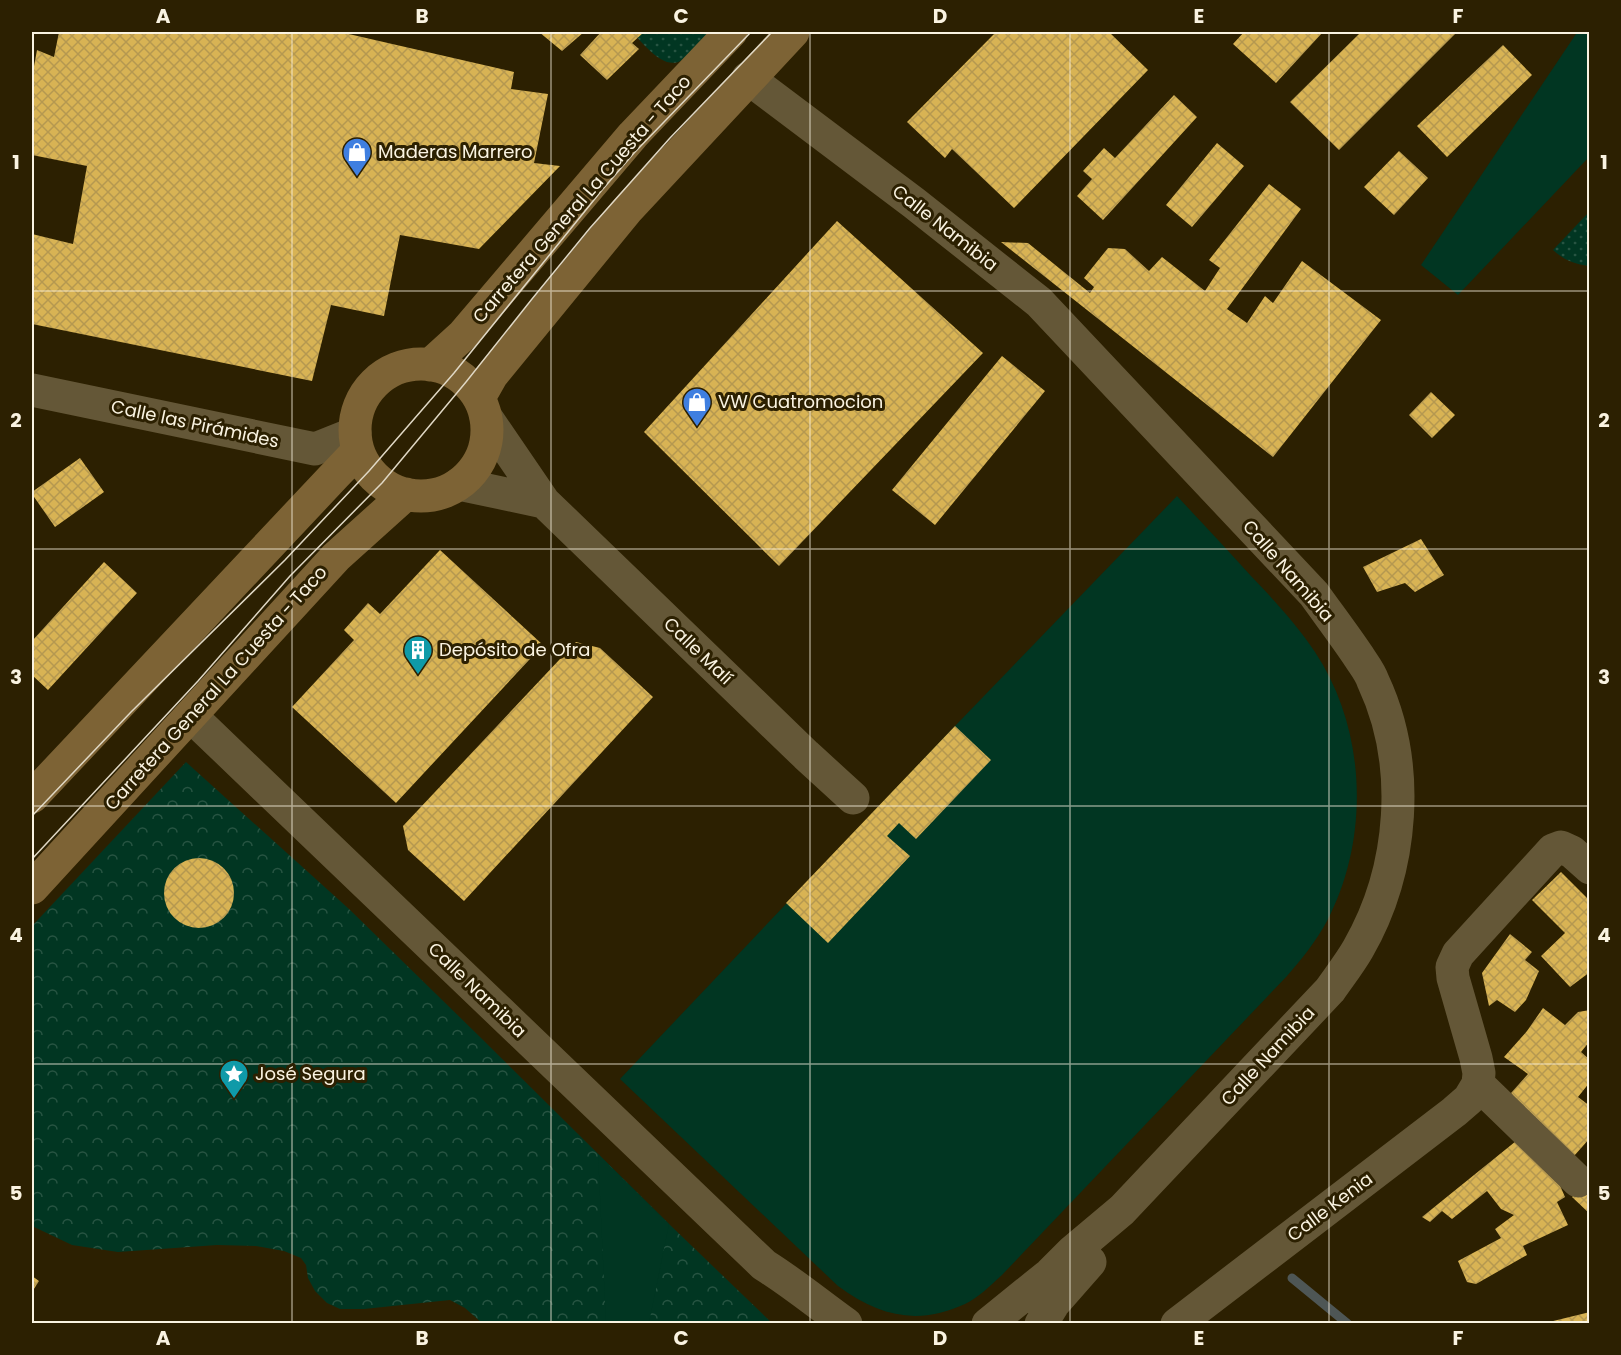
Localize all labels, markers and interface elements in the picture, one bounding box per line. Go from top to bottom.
text: A [156,2,171,30]
text: B [415,2,429,30]
text: C [673,2,689,30]
text: D [933,2,947,30]
text: E [1194,2,1204,30]
text: F [1453,2,1464,30]
street label: Carretera General La Cuesta - Taco [467,69,696,328]
shop icon: Maderas Marrero [341,136,373,178]
place label: Maderas Marrero [378,139,533,164]
text: 1 [12,148,20,176]
text: 1 [1600,148,1608,176]
street label: Calle Namibia [887,179,1003,277]
shop icon: VW Cuatromocion [681,386,713,428]
place label: VW Cuatromocion [718,389,883,414]
street label: Calle las Pirámides [109,393,281,454]
text: 2 [10,406,22,434]
text: 2 [1598,406,1610,434]
street label: Calle Namibia [1237,514,1340,627]
street label: Carretera General La Cuesta - Taco [99,560,332,815]
street label: Calle Malí [658,611,738,690]
building icon: Depósito de Ofra [402,634,434,676]
place label: Depósito de Ofra [439,637,590,662]
text: 3 [10,663,22,691]
text: 3 [1598,663,1610,691]
text: 4 [9,921,23,949]
text: 4 [1597,921,1611,949]
street label: Calle Namibia [423,936,532,1043]
street label: Calle Namibia [1215,1001,1320,1111]
place icon: José Segura [218,1058,250,1100]
place label: José Segura [255,1061,366,1086]
street label: Calle Kenia [1282,1166,1378,1247]
text: 5 [10,1179,23,1207]
text: 5 [1598,1179,1611,1207]
text: A [156,1324,171,1352]
text: B [415,1324,429,1352]
text: C [673,1324,689,1352]
text: D [933,1324,947,1352]
text: E [1194,1324,1204,1352]
text: F [1453,1324,1464,1352]

